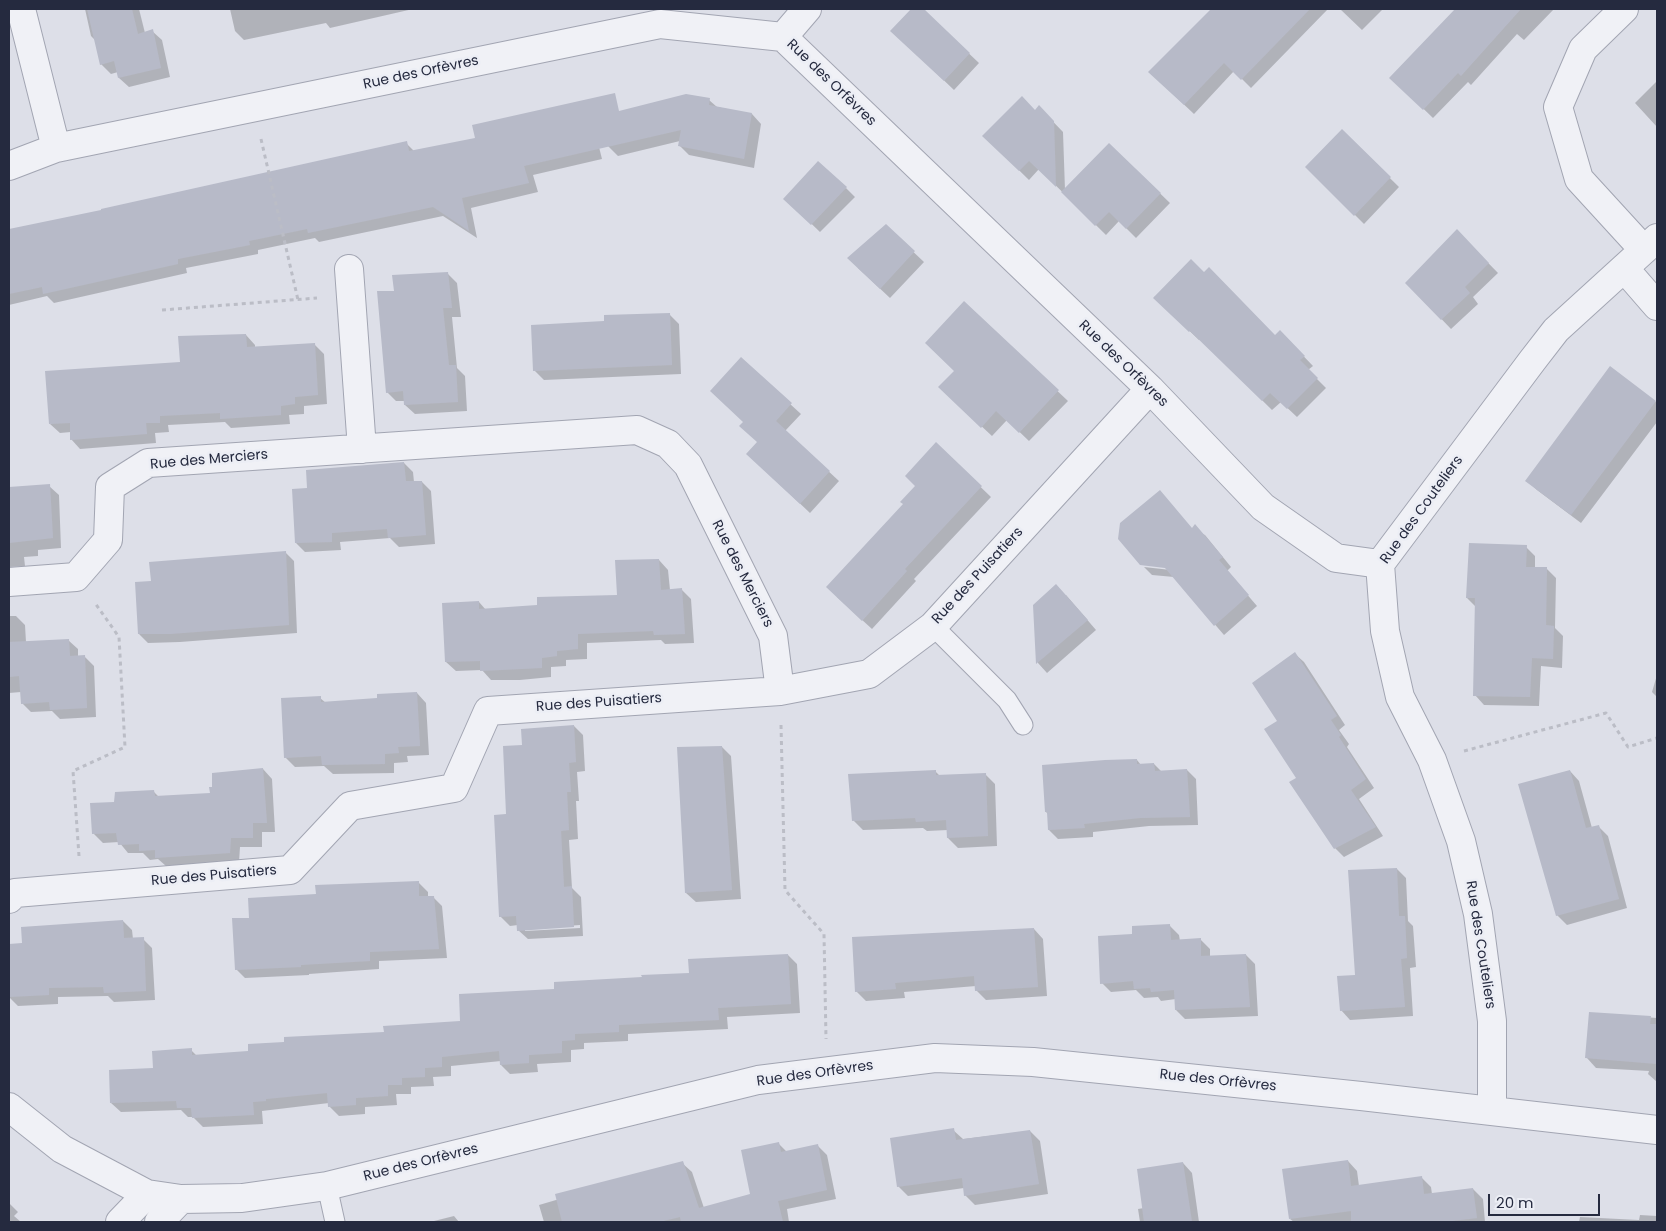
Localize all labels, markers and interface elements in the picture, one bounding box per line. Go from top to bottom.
street label: Rue des Orfèvres [783,36,879,130]
street label: Rue des Orfèvres [362,53,480,93]
street label: Rue des Orfèvres [1075,317,1171,411]
street label: Rue des Merciers [149,446,269,474]
street label: Rue des Couteliers [1377,453,1467,567]
street label: Rue des Merciers [708,518,776,630]
street label: Rue des Puisatiers [929,524,1027,628]
street label: Rue des Puisatiers [536,690,662,716]
street label: Rue des Puisatiers [150,862,278,890]
street label: Rue des Couteliers [1462,880,1498,1010]
street label: Rue des Orfèvres [756,1057,874,1091]
street label: Rue des Orfèvres [1159,1066,1277,1096]
street label: Rue des Orfèvres [362,1141,480,1185]
scale bar [1491,1184,1604,1216]
text: 20 m [1496,1192,1534,1213]

